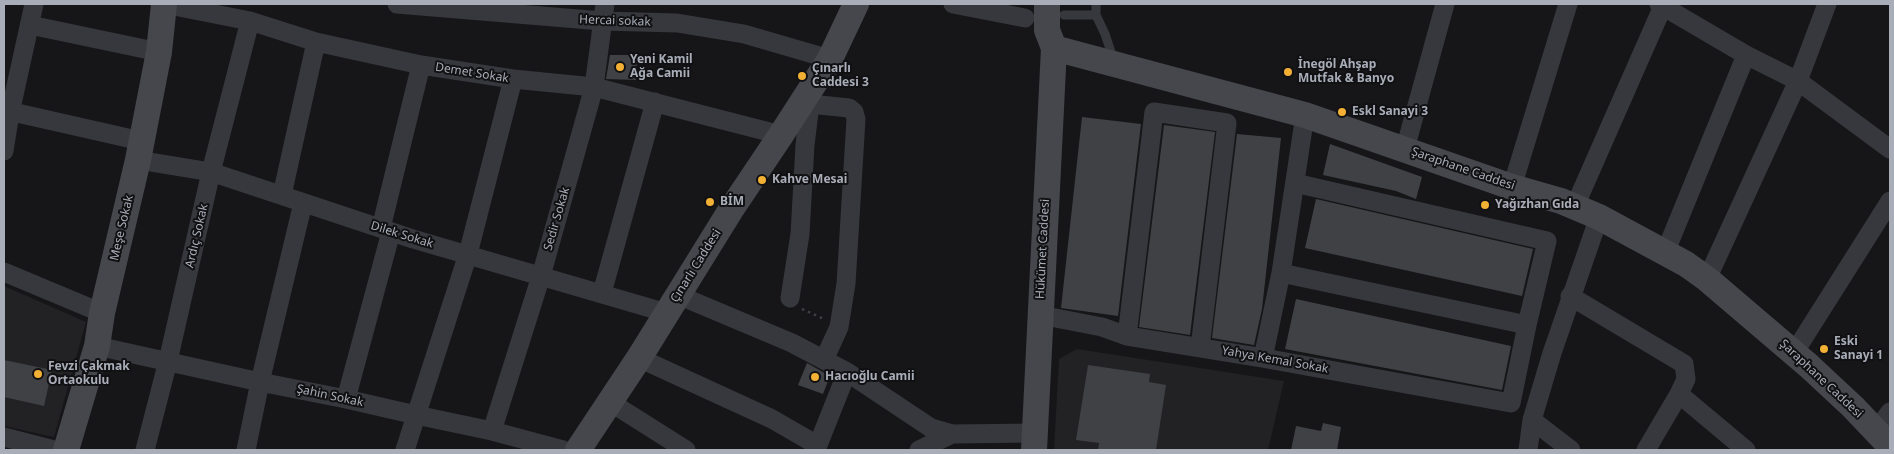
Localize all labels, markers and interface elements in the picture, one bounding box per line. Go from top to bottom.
street label: Hercai sokak [579,13,651,29]
place label: Yeni Kamil Ağa Camii [630,53,693,81]
place label: İnegöl Ahşap Mutfak & Banyo [1298,58,1394,86]
street label: Demet Sokak [434,60,510,86]
marker: Yeni Kamil Ağa Camii [614,61,626,73]
place label: Çınarlı Caddesi 3 [812,62,869,90]
marker: İnegöl Ahşap Mutfak & Banyo [1282,66,1294,78]
marker: Çınarlı Caddesi 3 [796,70,808,82]
place label: Eskl Sanayi 3 [1352,105,1428,119]
marker: Eskl Sanayi 3 [1336,106,1348,118]
street label: Şaraphane Caddesi [1409,145,1517,193]
place label: Kahve Mesai [772,173,847,187]
marker: Kahve Mesai [756,174,768,186]
street label: Sedir Sokak [541,186,573,252]
street label: Meşe Sokak [107,194,137,262]
place label: BİM [720,195,744,209]
marker: BİM [704,196,716,208]
place label: Yağızhan Gıda [1495,198,1579,212]
street label: Hükümet Caddesi [1033,199,1053,299]
marker: Yağızhan Gıda [1479,199,1491,211]
street label: Ardıç Sokak [183,203,211,269]
street label: Dilek Sokak [369,219,435,251]
street label: Çınarlı Caddesi [668,227,724,305]
place label: Eski Sanayi 1 [1834,335,1883,363]
street label: Şaraphane Caddesi [1776,337,1866,421]
marker: Eski Sanayi 1 [1818,343,1830,355]
street label: Yahya Kemal Sokak [1221,344,1329,376]
place label: Fevzi Çakmak Ortaokulu [48,360,130,388]
marker: Fevzi Çakmak Ortaokulu [32,368,44,380]
place label: Hacıoğlu Camii [825,370,914,384]
marker: Hacıoğlu Camii [809,371,821,383]
street label: Şahin Sokak [295,382,365,410]

